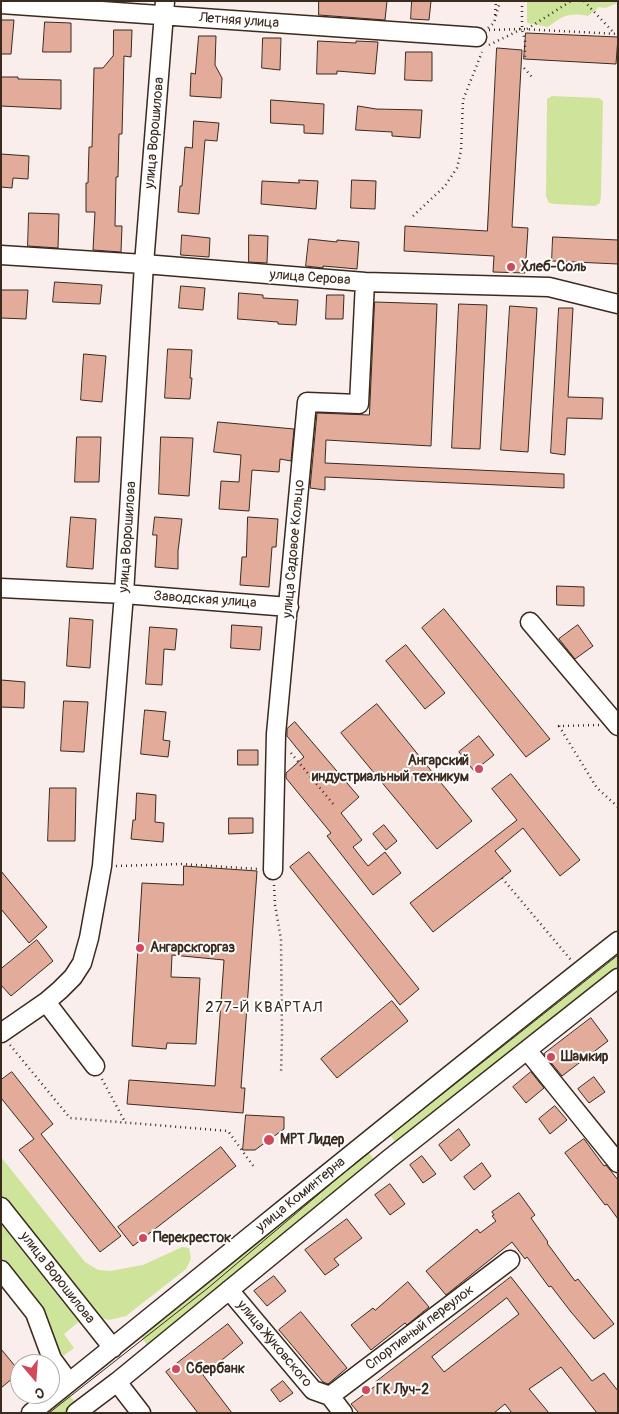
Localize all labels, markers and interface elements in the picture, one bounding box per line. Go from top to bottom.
street label: Летняя улица [198,10,280,32]
street label: улица Ворошилова [142,77,168,189]
place label: Хлеб-Соль [521,259,587,275]
marker: Хлеб-Соль [505,261,517,273]
street label: улица Серова [269,267,351,289]
street label: улица Садовое Кольцо [280,479,308,619]
street label: улица Ворошилова [116,481,140,593]
street label: Заводская улица [153,588,257,612]
place label: Ангарский индустриальный техникум [312,753,469,786]
marker: Ангарский индустриальный техникум [473,763,485,775]
place label: Ангарскгоргаз [150,940,235,956]
marker: Ангарскгоргаз [134,942,146,954]
district label: 277-Й КВАРТАЛ [204,999,324,1017]
place label: Шамкир [561,1049,608,1065]
marker: Шамкир [545,1051,557,1063]
place label: МРТ Лидер [280,1132,344,1148]
marker: МРТ Лидер [262,1133,276,1147]
street label: улица Коминтерна [253,1154,349,1236]
street label: улица Ворошилова [16,1229,98,1327]
place label: Перекресток [153,1230,231,1246]
marker: Перекресток [137,1232,149,1244]
street label: Спортивный переулок [362,1282,478,1374]
street label: улица Жуковского [233,1297,315,1391]
north arrow [10,1354,60,1404]
place label: Сбербанк [186,1361,245,1377]
marker: Сбербанк [170,1363,182,1375]
place label: ГК Луч-2 [376,1382,429,1398]
text: С [33,1383,46,1402]
marker: ГК Луч-2 [360,1384,372,1396]

